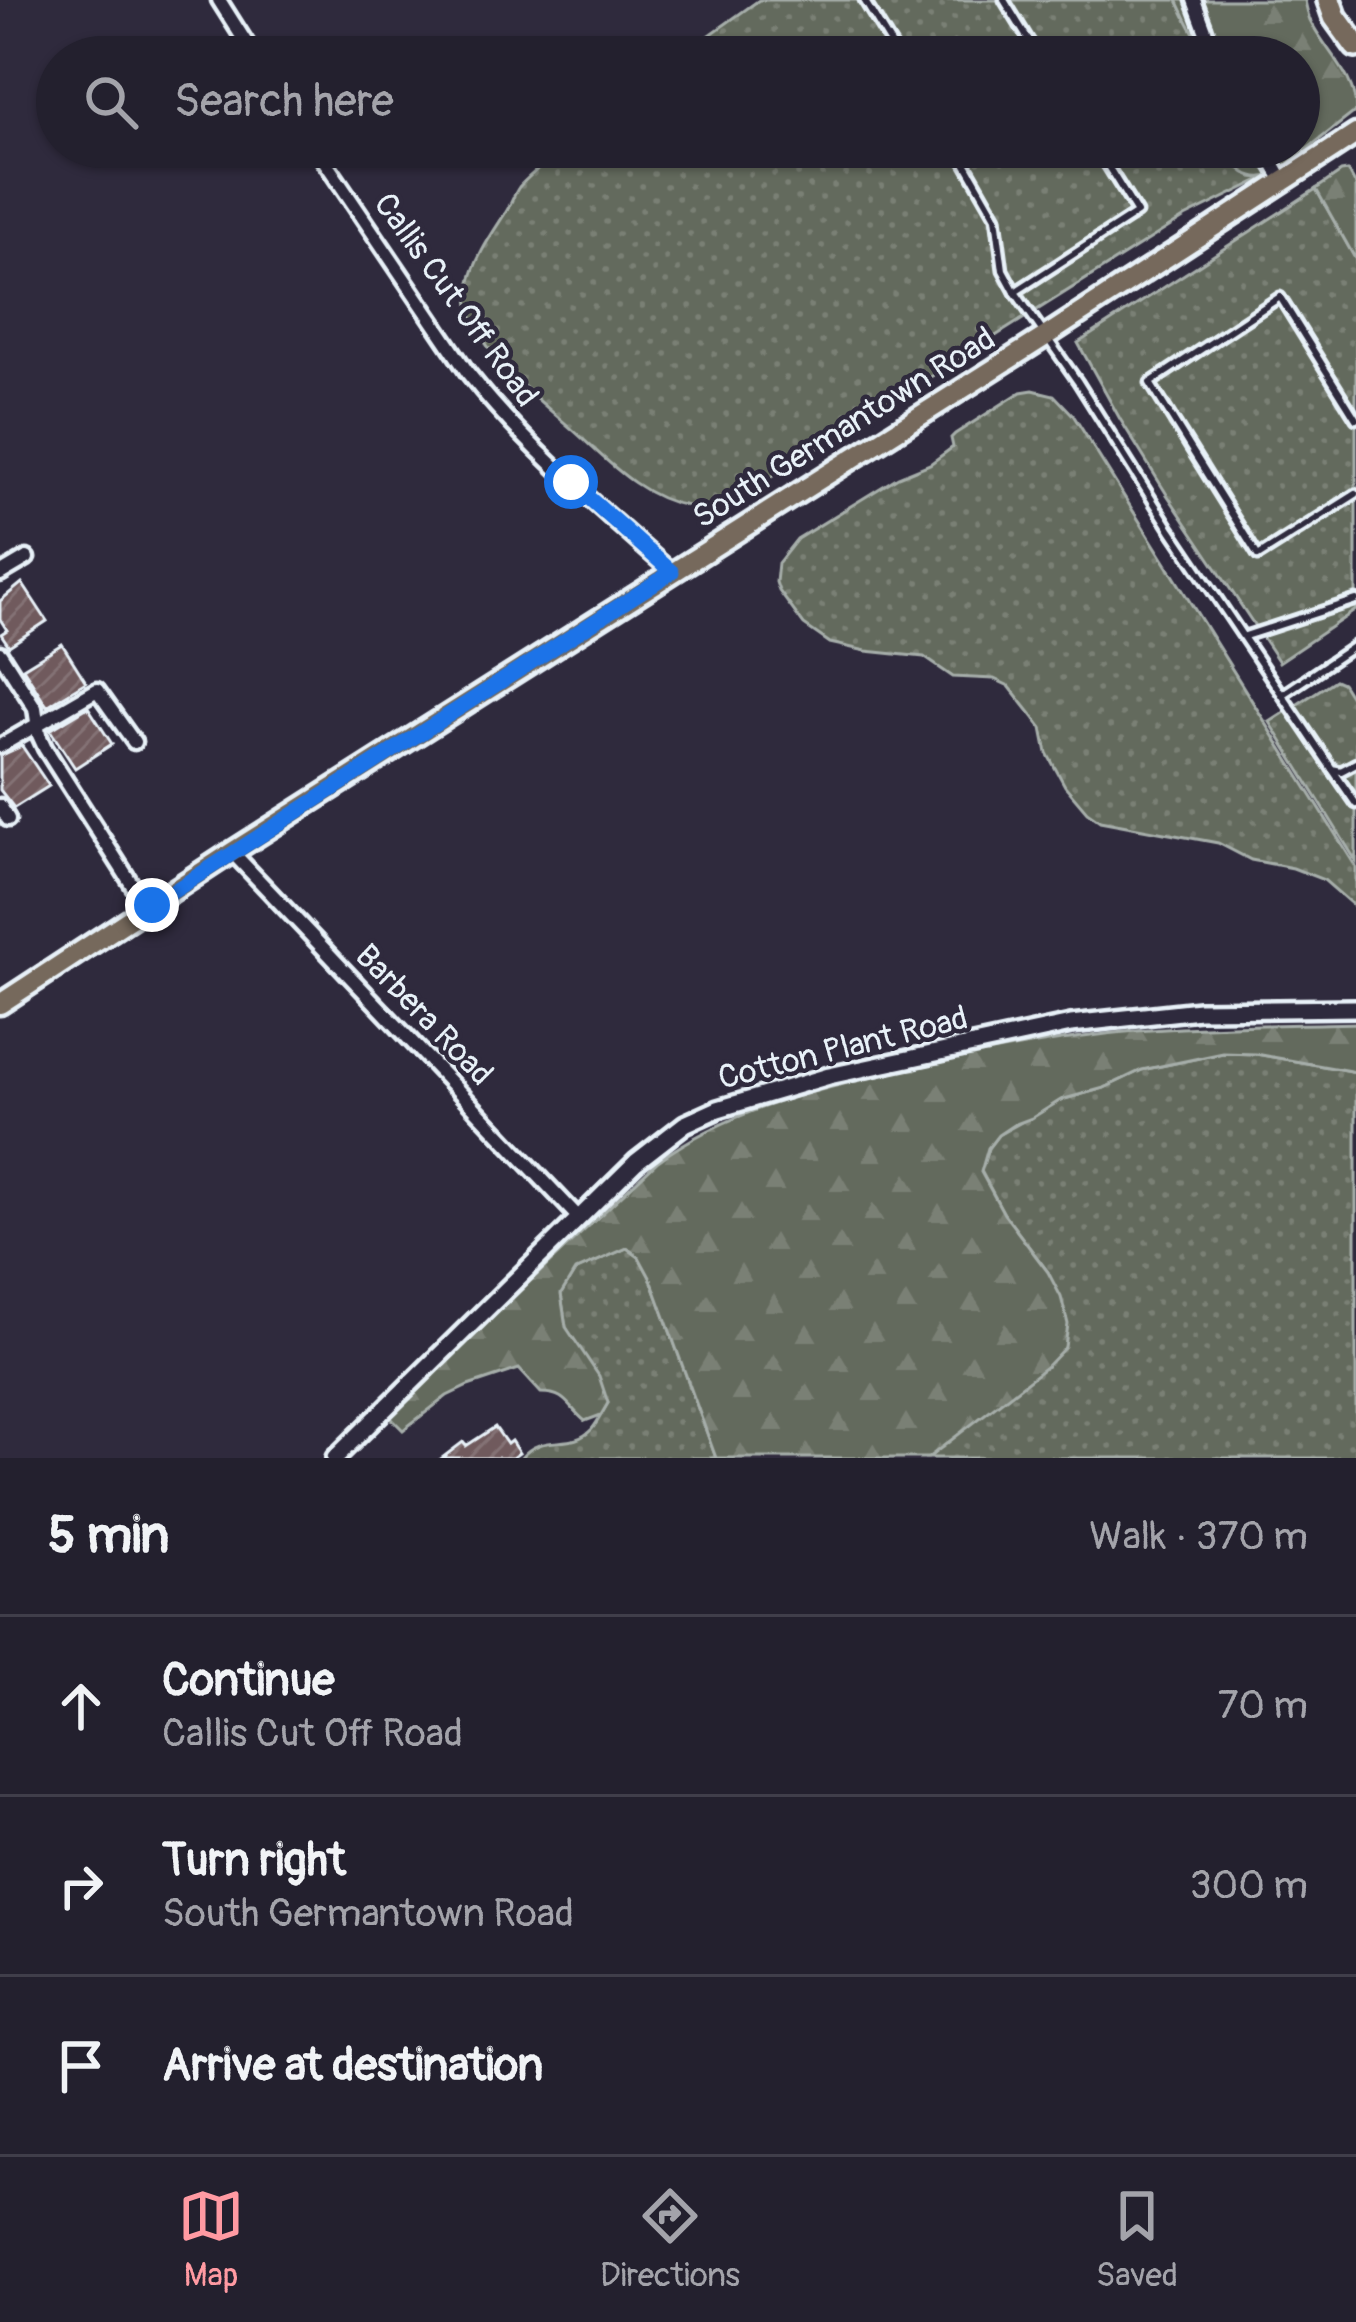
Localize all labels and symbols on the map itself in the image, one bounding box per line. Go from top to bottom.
street label: Callis Cut Off Road [365,185,547,415]
street label: South Germantown Road [685,318,1003,538]
route start [544,455,598,509]
route end [125,878,179,932]
street label: Barbera Road [346,936,502,1094]
street label: Cotton Plant Road [714,997,972,1099]

